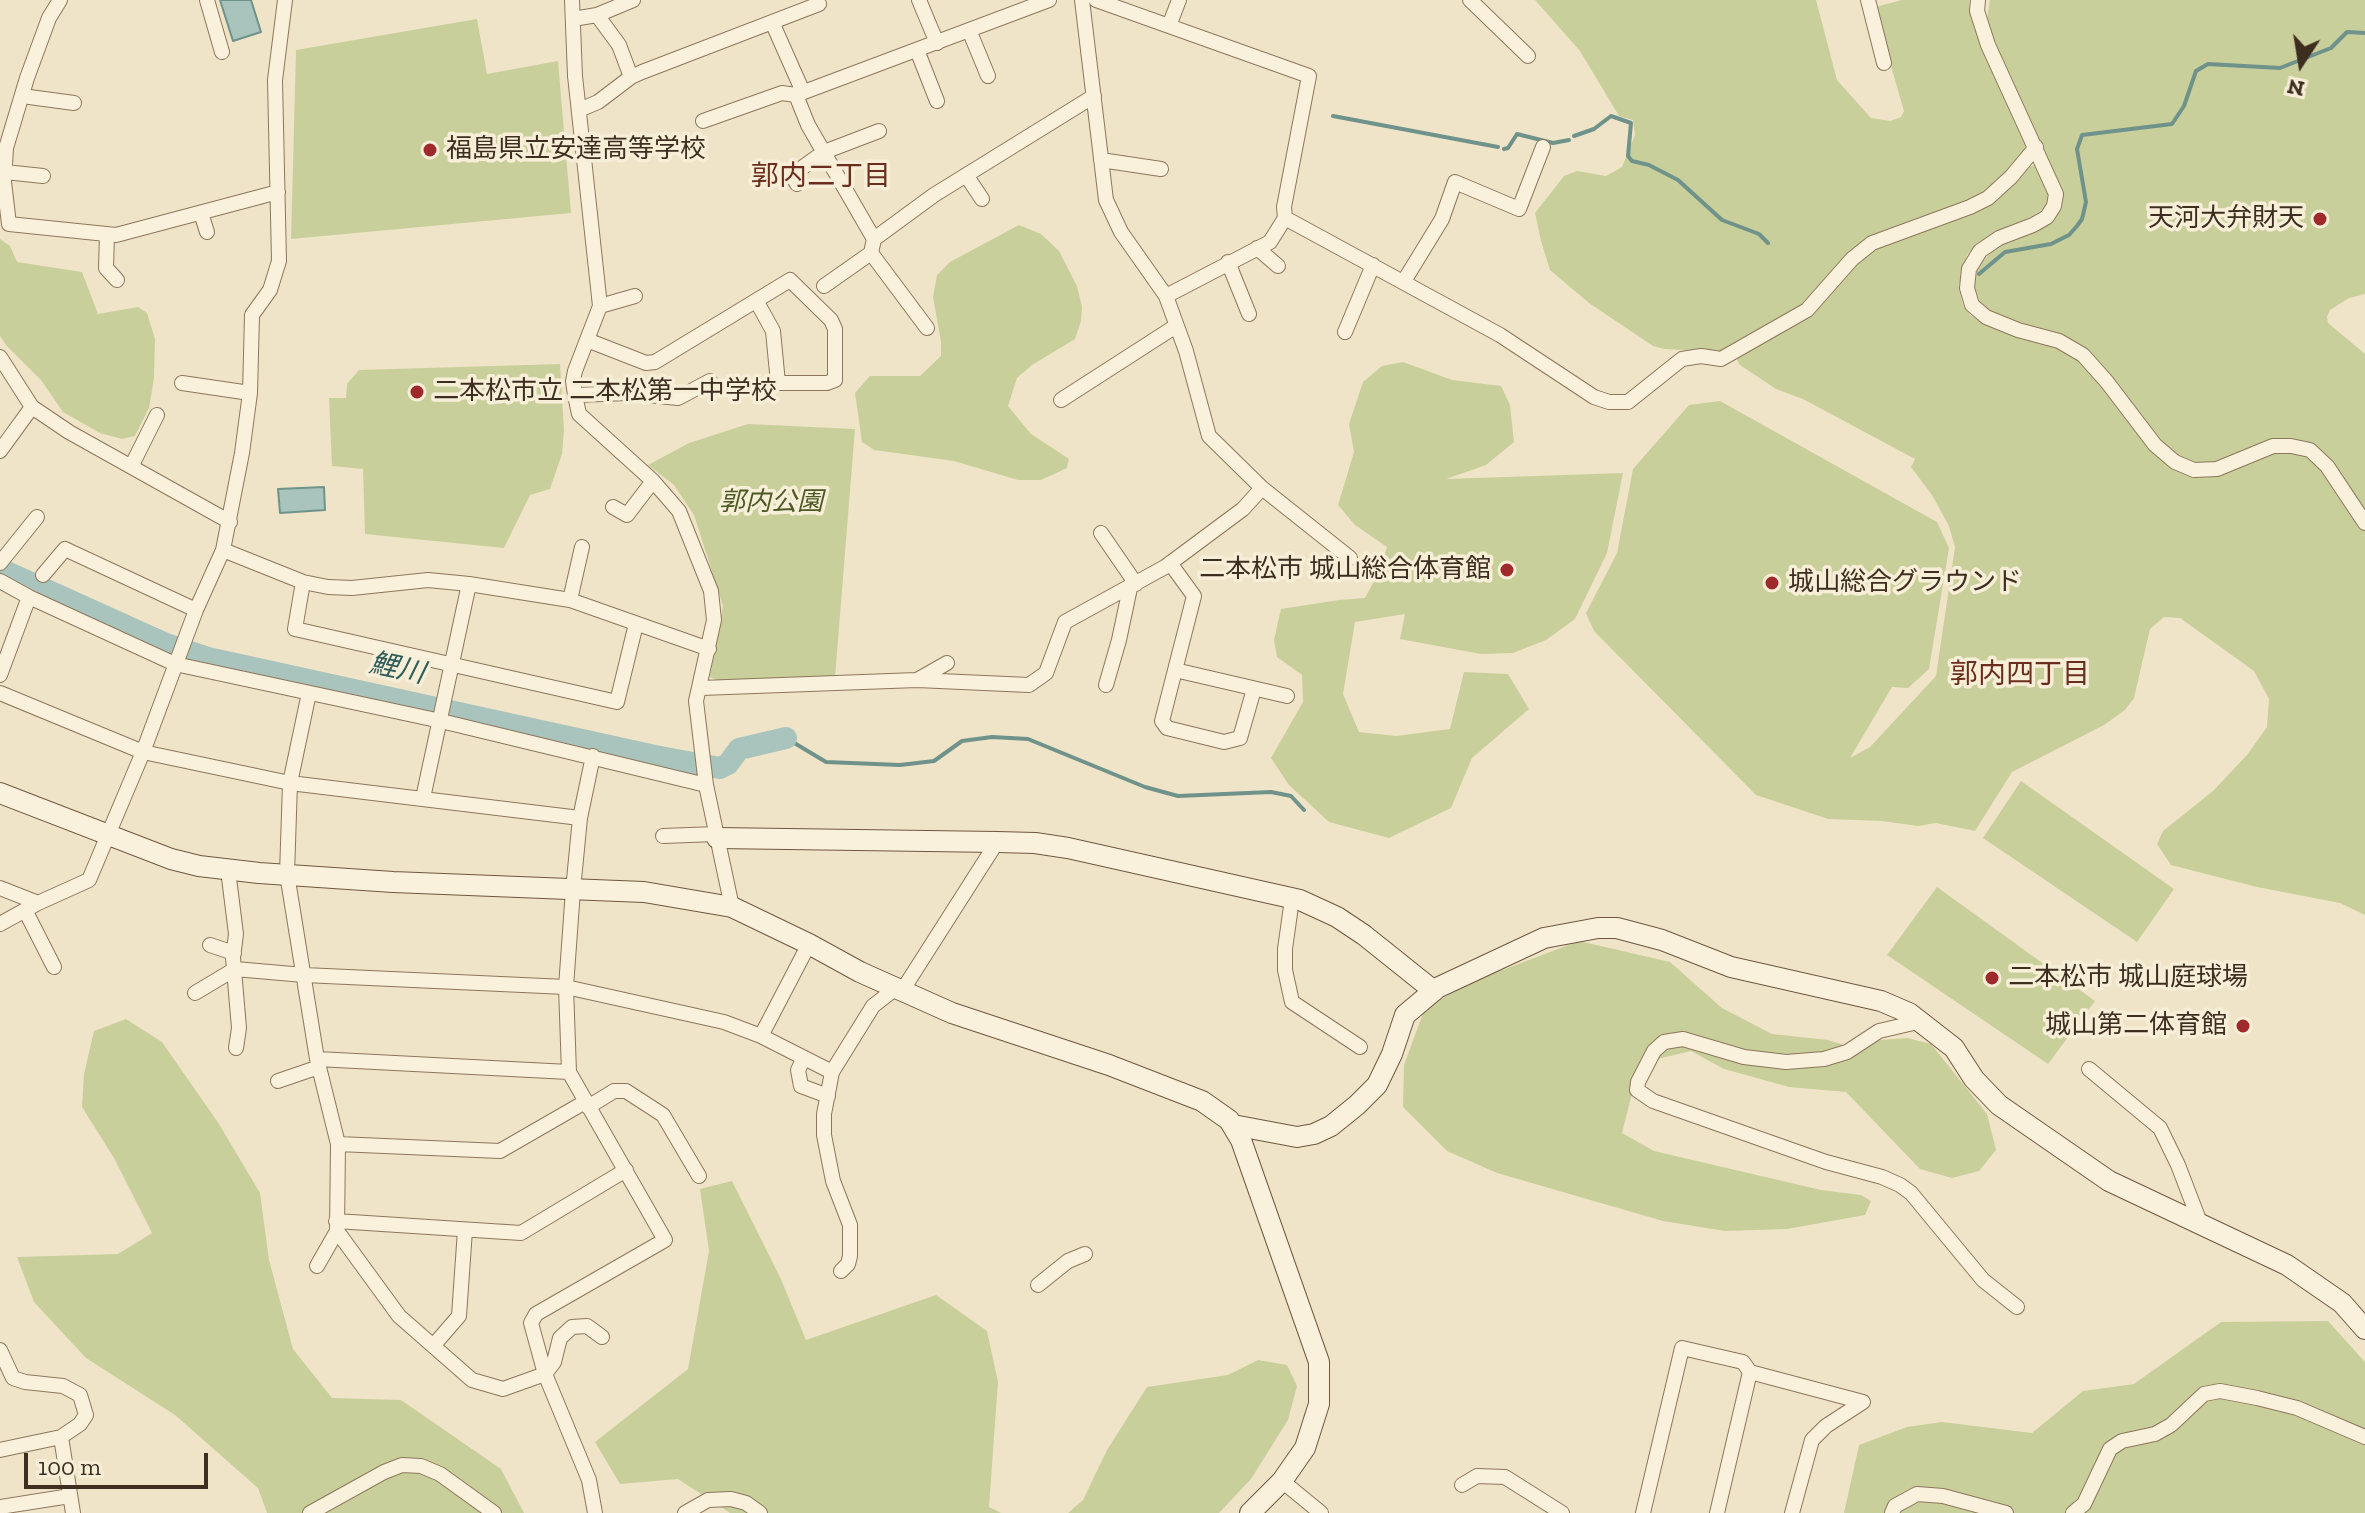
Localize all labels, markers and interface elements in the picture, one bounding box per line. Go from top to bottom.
north arrow [2261,24,2341,104]
text: N [2285,73,2307,103]
place label: 福島県立安達高等学校 [446,134,706,166]
marker: 福島県立安達高等学校 [421,141,439,159]
district label: 郭内二丁目 [751,160,891,194]
place label: 天河大弁財天 [2148,203,2304,235]
marker: 天河大弁財天 [2311,210,2329,228]
place label: 二本松市立 二本松第一中学校 [433,376,777,408]
marker: 二本松市立 二本松第一中学校 [408,383,426,401]
park label: 郭内公園 [719,487,823,519]
place label: 二本松市 城山総合体育館 [1199,554,1491,586]
marker: 二本松市 城山総合体育館 [1498,561,1516,579]
place label: 城山総合グラウンド [1788,567,2022,599]
marker: 城山総合グラウンド [1763,574,1781,592]
water label: 鯉川 [366,647,428,691]
district label: 郭内四丁目 [1950,658,2090,692]
place label: 二本松市 城山庭球場 [2008,962,2248,994]
marker: 二本松市 城山庭球場 [1983,969,2001,987]
place label: 城山第二体育館 [2045,1010,2227,1042]
marker: 城山第二体育館 [2234,1017,2252,1035]
scale bar [28,1437,212,1487]
text: 100 m [38,1452,101,1481]

